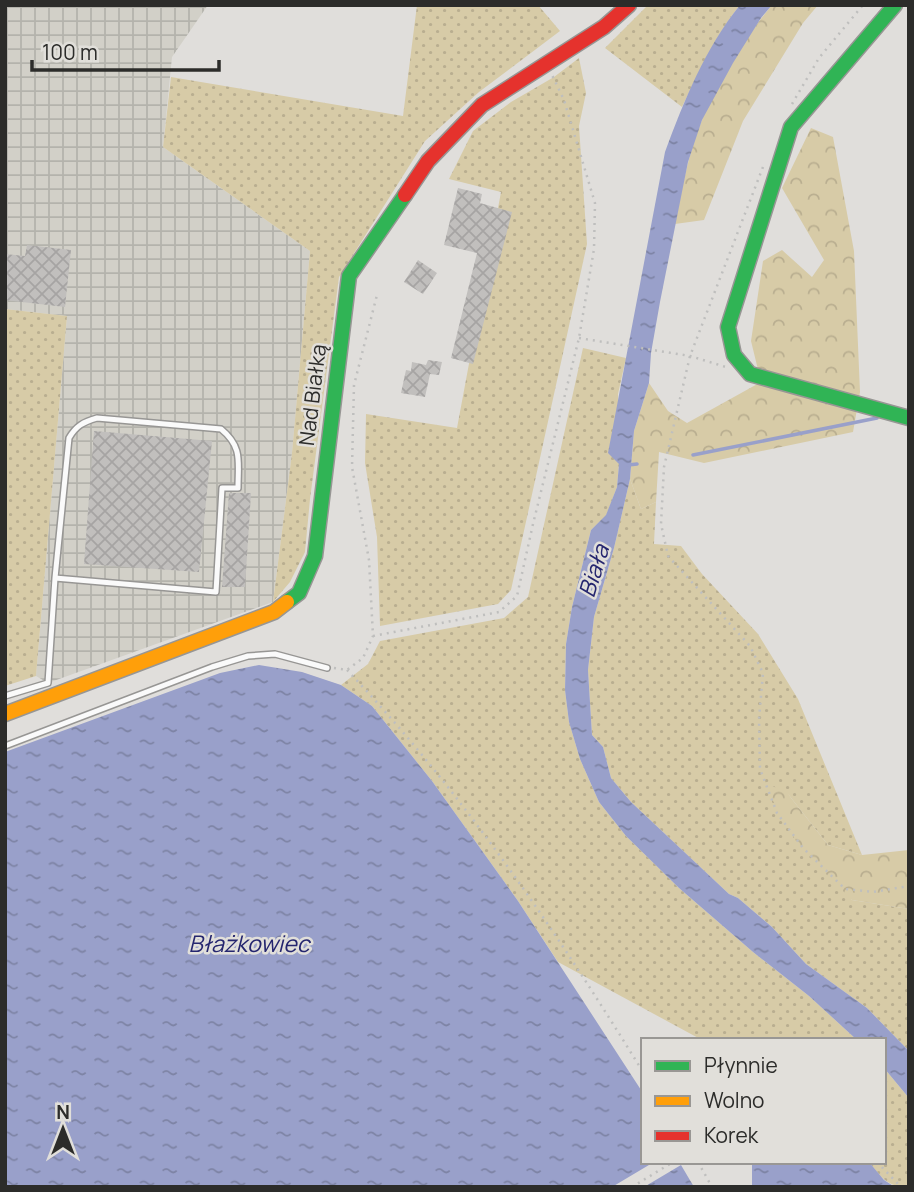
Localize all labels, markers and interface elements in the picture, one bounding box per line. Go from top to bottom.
scale bar [32,28,219,72]
text: 100 m [42,38,98,66]
street label: Nad Białką [292,342,332,447]
water label: Biała [570,539,616,601]
water label: Błażkowiec [189,927,312,959]
legend [641,1038,886,1164]
text: Płynnie [704,1051,778,1079]
text: Wolno [704,1086,765,1114]
north arrow [28,1094,98,1164]
text: N [56,1099,70,1125]
text: Korek [704,1121,759,1149]

